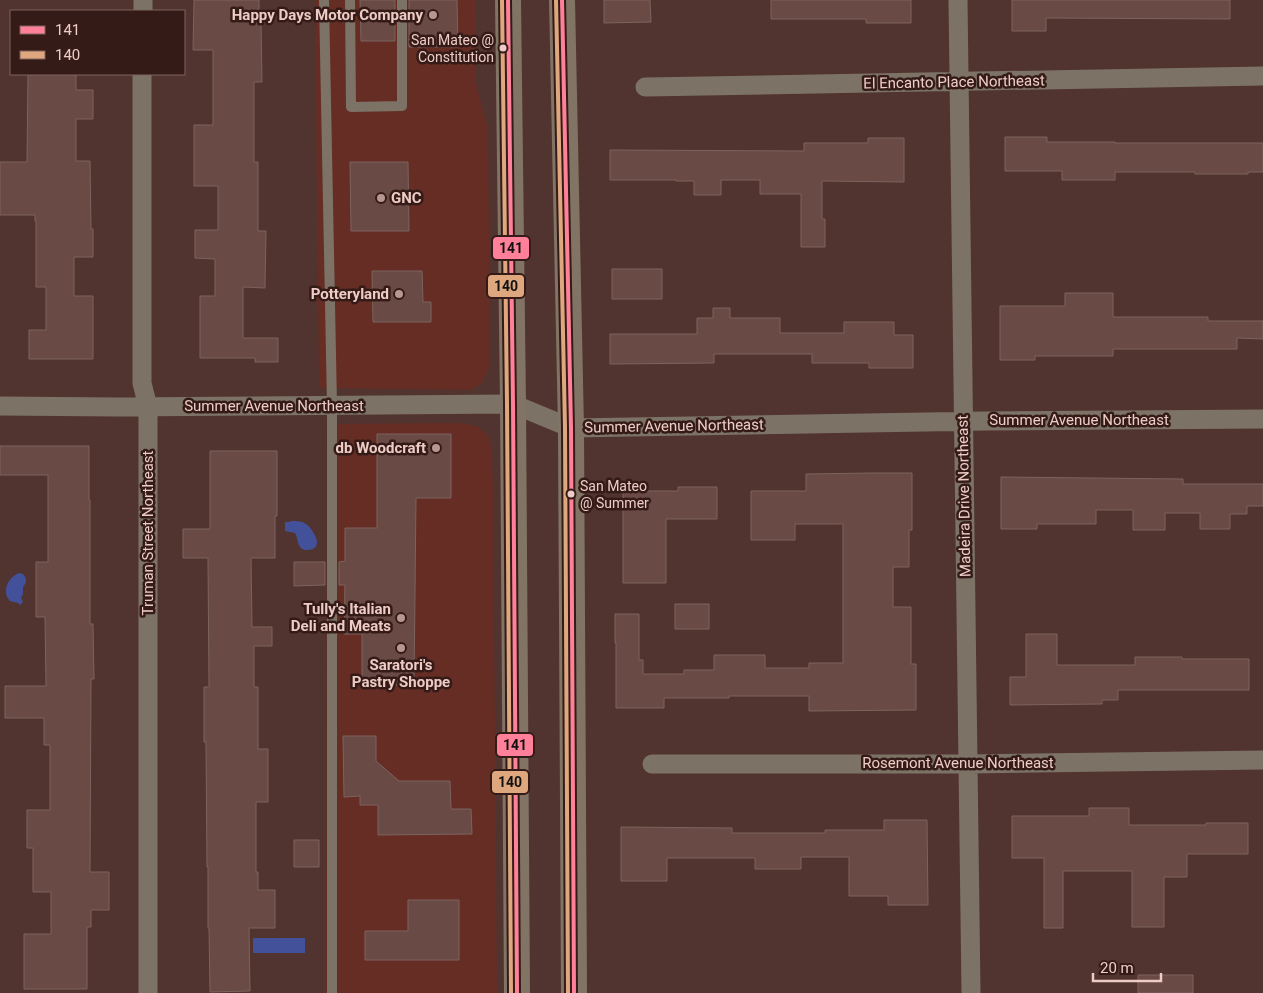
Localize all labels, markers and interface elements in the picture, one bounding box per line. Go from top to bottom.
place label: Happy Days Motor Company [232,6,423,24]
marker: Happy Days Motor Company [427,9,439,21]
legend [10,10,185,75]
text: 141 [55,21,80,39]
place label: San Mateo @ Constitution [411,32,494,65]
marker: San Mateo @ Constitution [498,43,508,53]
text: 140 [55,46,80,64]
street label: El Encanto Place Northeast [863,71,1045,93]
place label: GNC [391,189,422,207]
marker: GNC [375,192,387,204]
line badge: 141 [492,236,530,260]
text: 141 [499,240,523,256]
line badge: 140 [487,274,525,298]
text: 140 [494,278,518,294]
place label: Potteryland [311,285,389,303]
marker: Potteryland [393,288,405,300]
street label: Summer Avenue Northeast [184,397,364,415]
street label: Summer Avenue Northeast [989,411,1169,429]
street label: Summer Avenue Northeast [584,415,764,437]
street label: Madeira Drive Northeast [954,415,974,577]
place label: db Woodcraft [336,439,426,457]
marker: db Woodcraft [430,442,442,454]
street label: Truman Street Northeast [139,450,157,616]
place label: San Mateo @ Summer [580,478,649,511]
marker: San Mateo @ Summer [566,489,576,499]
place label: Tully's Italian Deli and Meats [291,600,391,635]
marker: Tully's Italian Deli and Meats [395,612,407,624]
marker: Saratori's Pastry Shoppe [395,642,407,654]
place label: Saratori's Pastry Shoppe [352,656,450,691]
line badge: 141 [496,733,534,757]
text: 141 [503,737,527,753]
street label: Rosemont Avenue Northeast [862,754,1054,772]
line badge: 140 [491,770,529,794]
text: 140 [498,774,522,790]
scale bar [1093,950,1160,982]
text: 20 m [1100,959,1134,977]

